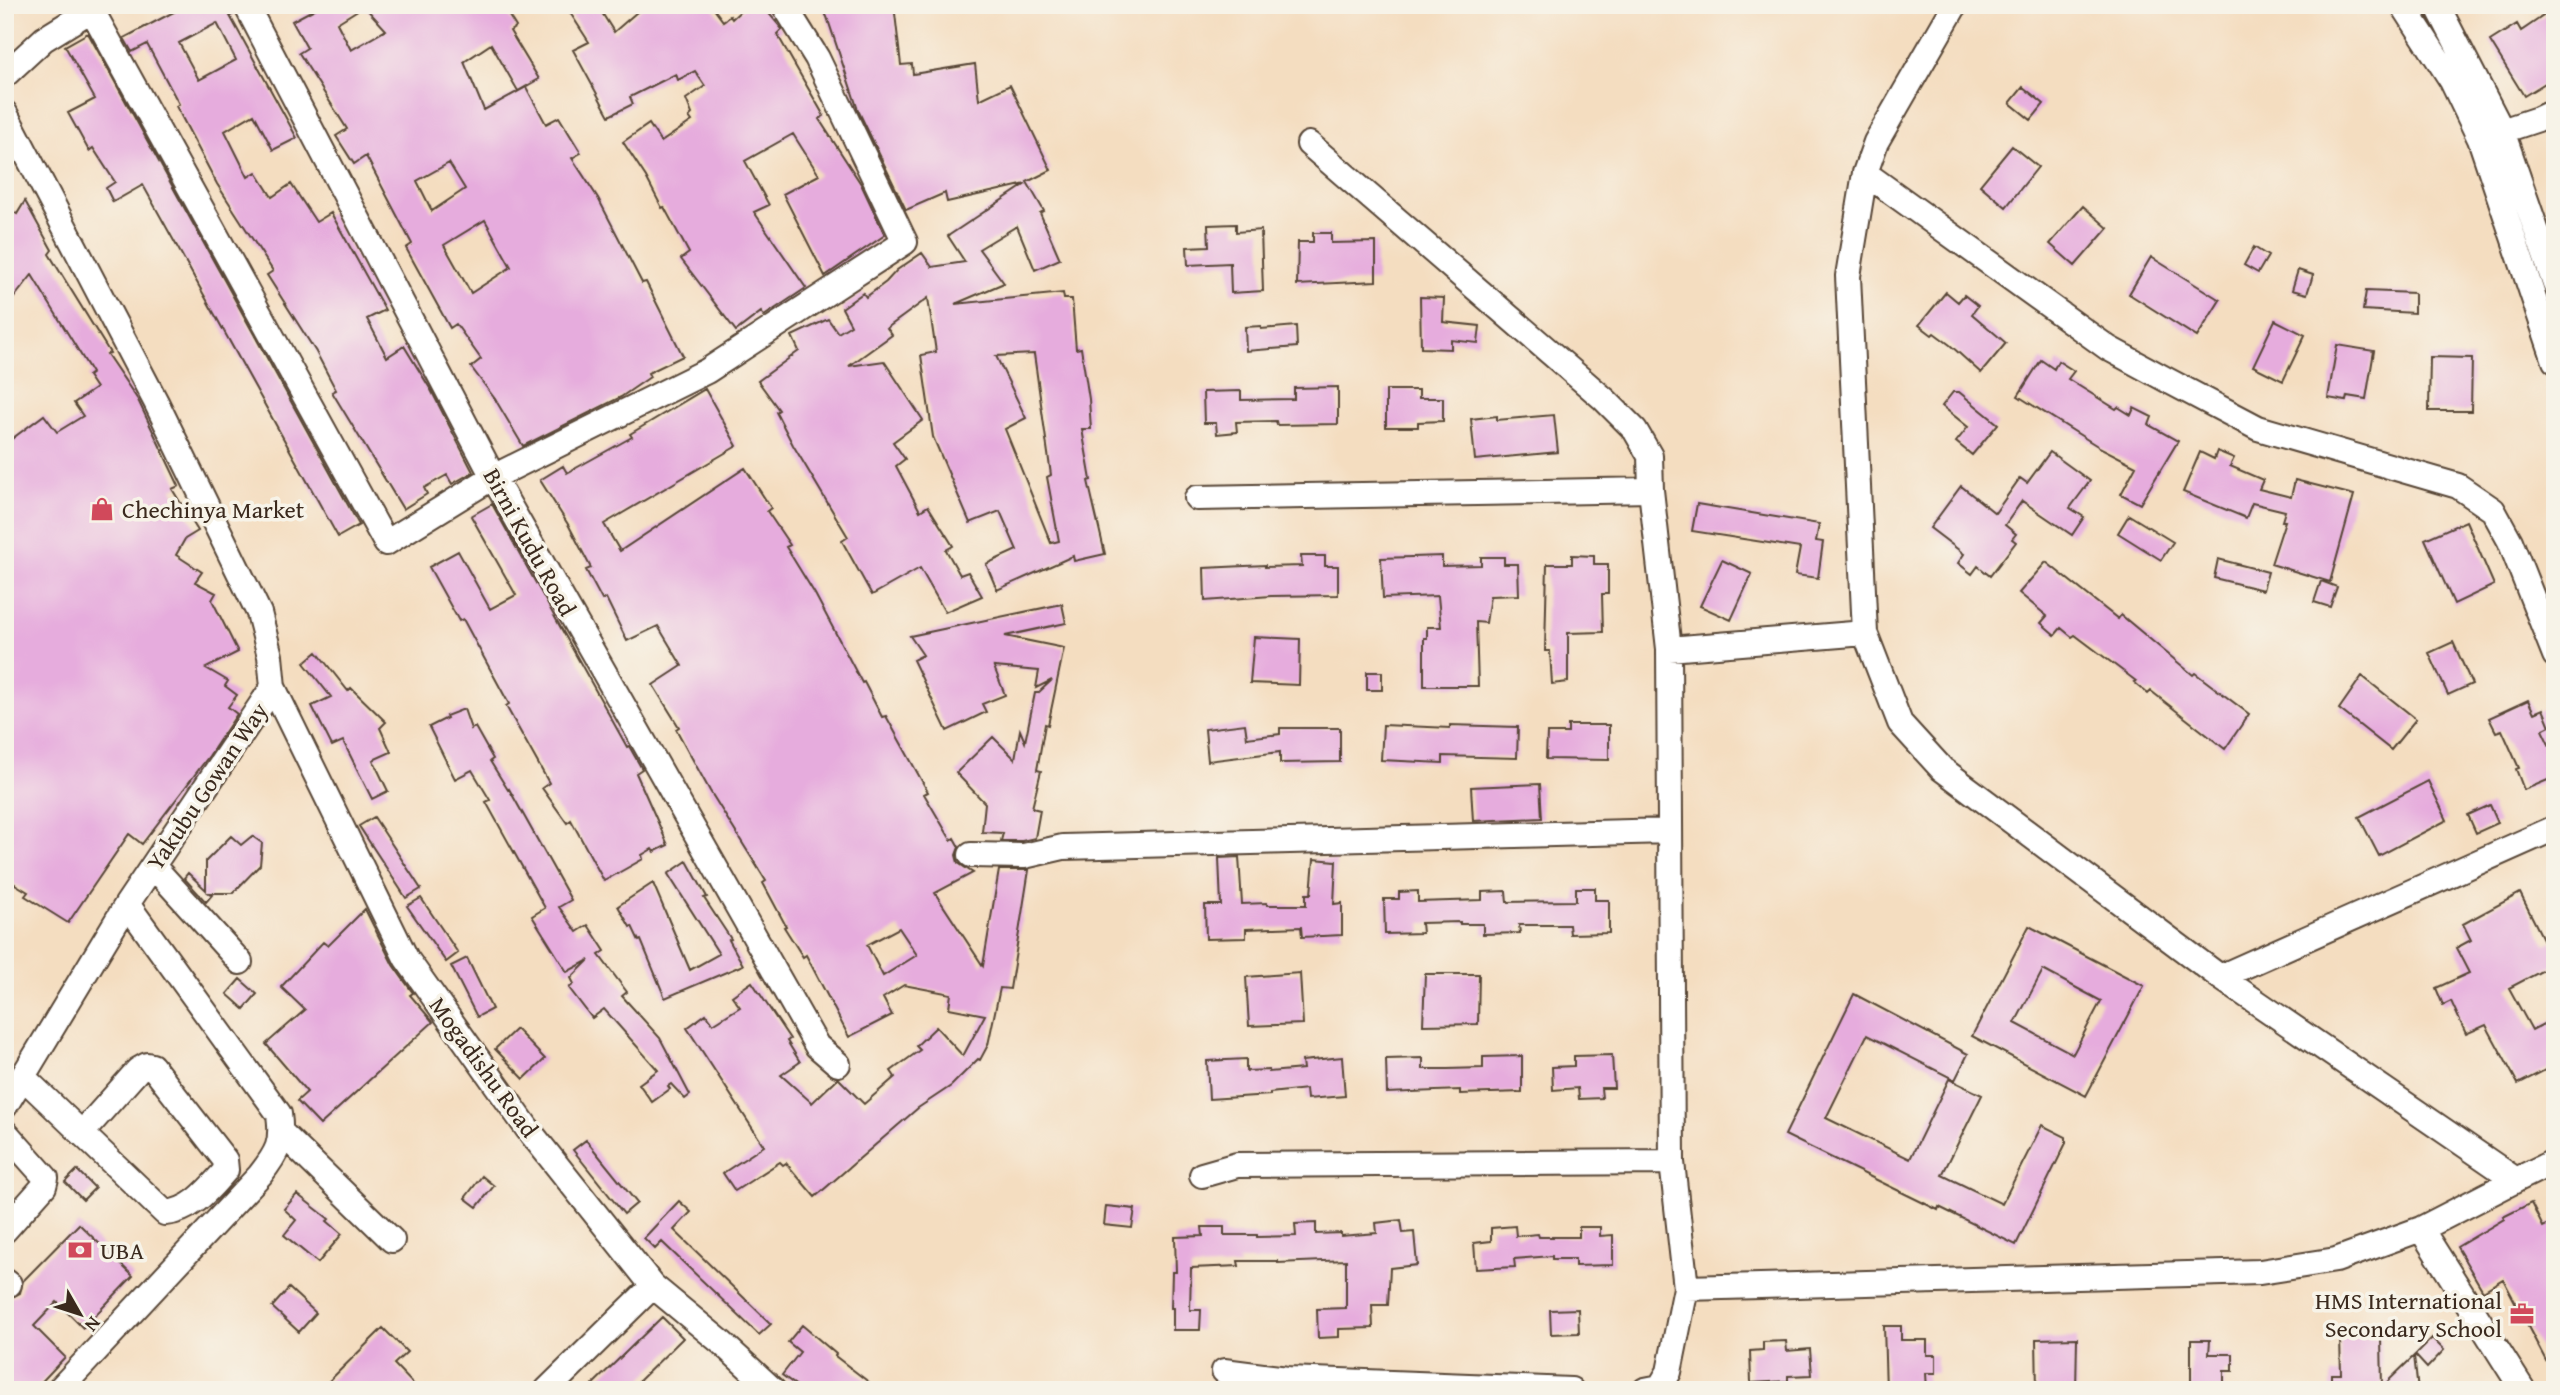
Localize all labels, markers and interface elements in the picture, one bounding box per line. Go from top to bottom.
street label: Birni Kudu Road [475,462,585,622]
place label: Chechinya Market [122,492,305,527]
shop icon: Chechinya Market [88,495,116,523]
street label: Yakubu Gowan Way [138,695,276,877]
street label: Mogadishu Road [421,989,547,1145]
place label: UBA [100,1233,144,1268]
bank icon: UBA [66,1236,94,1264]
north arrow [46,1280,116,1350]
place label: HMS International Secondary School [2315,1283,2502,1346]
office icon: HMS International Secondary School [2508,1300,2536,1328]
text: N [78,1311,108,1339]

